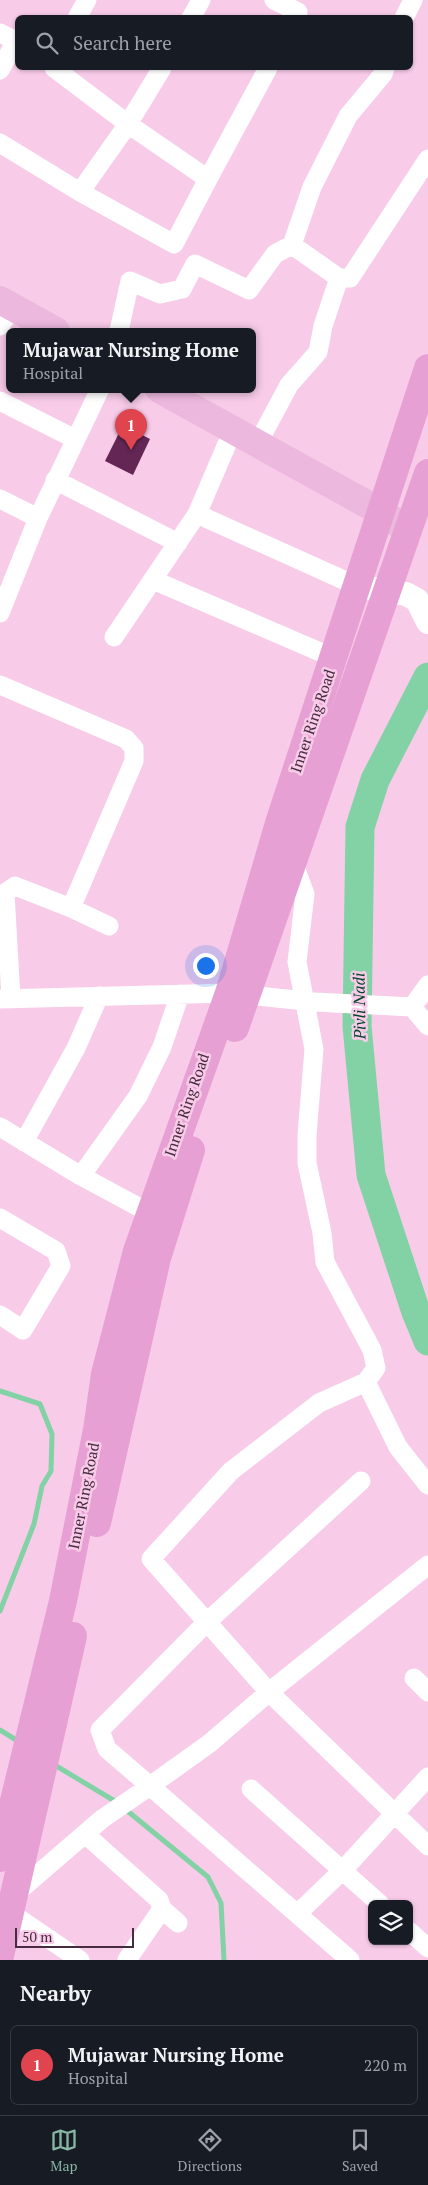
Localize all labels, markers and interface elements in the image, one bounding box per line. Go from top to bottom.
search box [15,15,413,70]
icon: search [33,29,61,57]
text: Search here [73,30,172,55]
popup [6,328,256,393]
text: Mujawar Nursing Home [23,337,239,362]
text: Hospital [23,362,83,384]
pin: 1 [115,409,147,450]
street label: Inner Ring Road [285,666,339,775]
your location [193,953,219,979]
water label: Pivli Nadi [347,972,371,1041]
street label: Inner Ring Road [159,1050,213,1159]
street label: Inner Ring Road [63,1441,103,1551]
map controls [368,1900,413,1945]
button: layers [368,1900,413,1945]
scale bar [15,1925,134,1948]
text: 50 m [22,1927,52,1946]
text: Nearby [20,1979,91,2007]
text: Mujawar Nursing Home [68,2042,284,2067]
text: 1 [32,2054,42,2076]
text: 220 m [364,2054,407,2076]
text: Hospital [68,2067,128,2089]
tab: Map [50,2126,78,2175]
tab: Directions [178,2126,242,2175]
tab: Saved [342,2126,378,2175]

